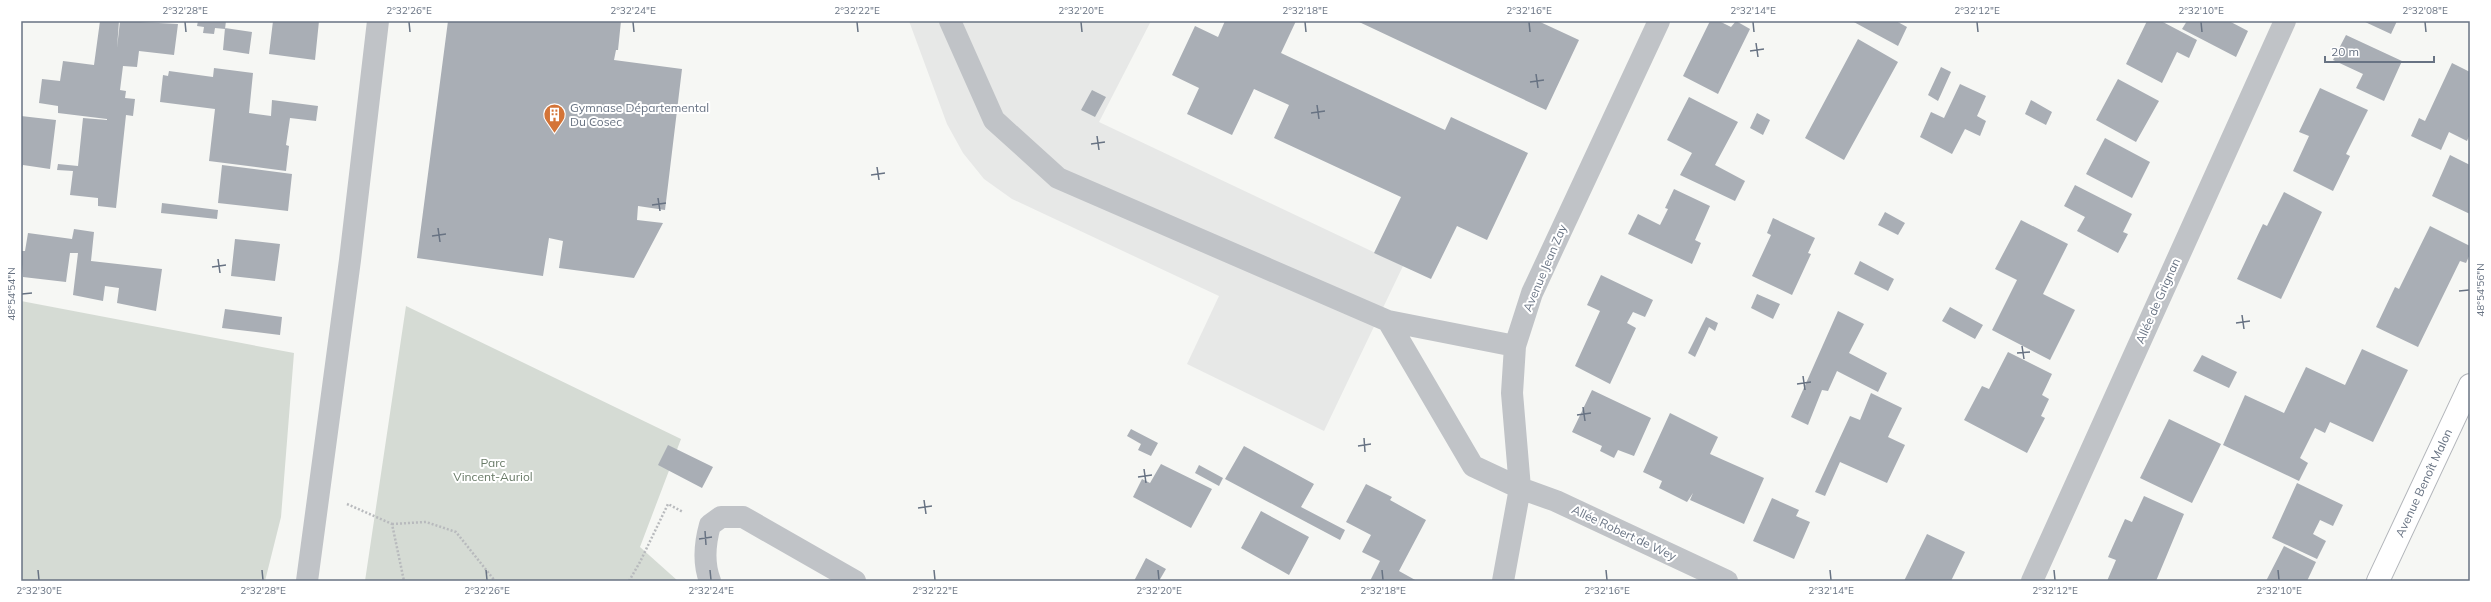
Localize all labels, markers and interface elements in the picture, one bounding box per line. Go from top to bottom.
text: 2°32'28"E [162,4,208,17]
text: 2°32'26"E [386,4,432,17]
text: 2°32'24"E [610,4,656,17]
text: 2°32'22"E [834,4,880,17]
text: 2°32'20"E [1058,4,1104,17]
text: 2°32'18"E [1282,4,1328,17]
text: 2°32'16"E [1506,4,1552,17]
text: 2°32'14"E [1730,4,1776,17]
text: 2°32'12"E [1954,4,2000,17]
text: 2°32'10"E [2178,4,2224,17]
text: 2°32'08"E [2402,4,2448,17]
scale bar [2325,38,2434,64]
text: 20 m [2331,44,2359,59]
place label: Gymnase Départemental Du Cosec [570,100,709,129]
building icon: Gymnase Départemental Du Cosec [541,102,567,135]
street label: Avenue Jean Zay [1519,221,1570,314]
street label: Allée de Grignan [2132,256,2183,346]
text: 48°54'56"N [2474,263,2487,317]
text: 48°54'54"N [5,267,18,321]
street label: Avenue Benoît Malon [2392,426,2455,539]
park label: Parc Vincent-Auriol [453,455,533,484]
street label: Allée Robert de Wey [1569,502,1680,564]
text: 2°32'30"E [16,584,62,597]
text: 2°32'28"E [240,584,286,597]
text: 2°32'26"E [464,584,510,597]
text: 2°32'24"E [688,584,734,597]
text: 2°32'22"E [912,584,958,597]
text: 2°32'20"E [1136,584,1182,597]
text: 2°32'18"E [1360,584,1406,597]
text: 2°32'16"E [1584,584,1630,597]
text: 2°32'14"E [1808,584,1854,597]
text: 2°32'12"E [2032,584,2078,597]
text: 2°32'10"E [2256,584,2302,597]

